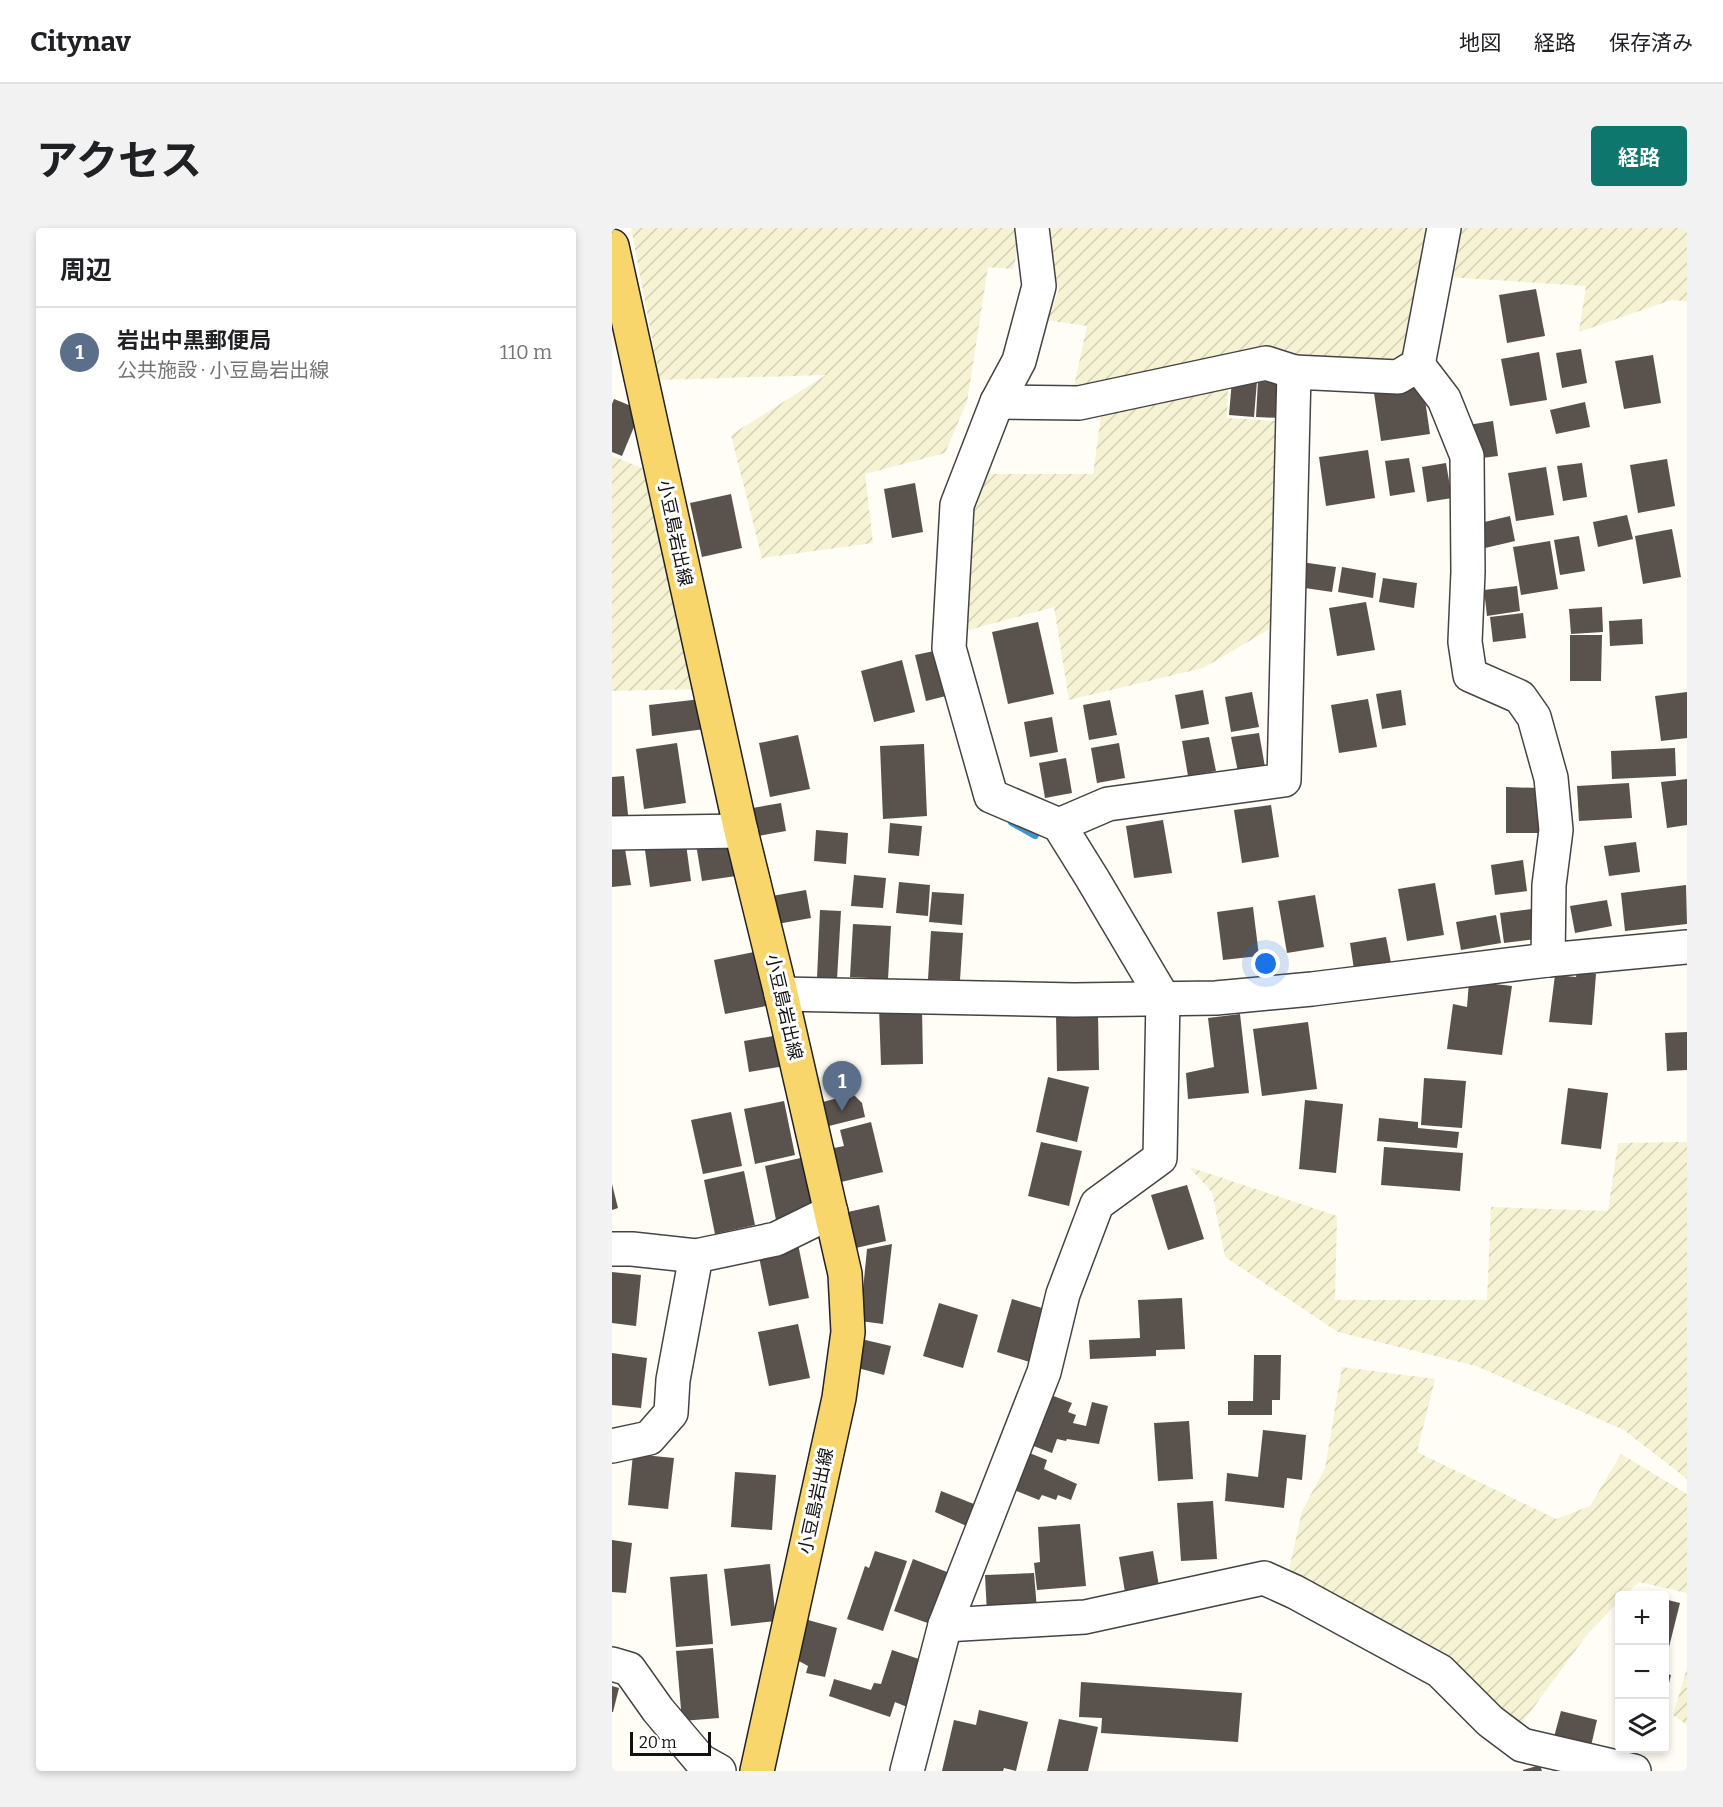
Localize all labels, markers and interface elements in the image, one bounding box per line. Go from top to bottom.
text: Citynav [30,25,131,58]
text: 地図 [1459,30,1501,56]
text: 経路 [1534,30,1576,56]
text: 保存済み [1609,30,1693,56]
button: 経路 [1591,126,1687,186]
text: アクセス [36,136,202,186]
text: 周辺 [60,255,112,286]
text: 岩出中黒郵便局 [117,327,271,354]
text: 1 [75,340,84,364]
text: 110 m [500,340,552,364]
text: 公共施設 · 小豆島岩出線 [117,358,329,382]
street label: 小豆島岩出線 [653,478,697,588]
your location [1251,949,1280,978]
street label: 小豆島岩出線 [761,952,807,1062]
pin: 1 [822,1062,862,1111]
street label: 小豆島岩出線 [794,1446,838,1556]
map controls [1615,1591,1669,1753]
button: + [1615,1591,1669,1645]
button: − [1615,1645,1669,1699]
button: layers [1615,1699,1669,1753]
scale bar [630,1729,711,1756]
text: 20 m [639,1733,676,1752]

